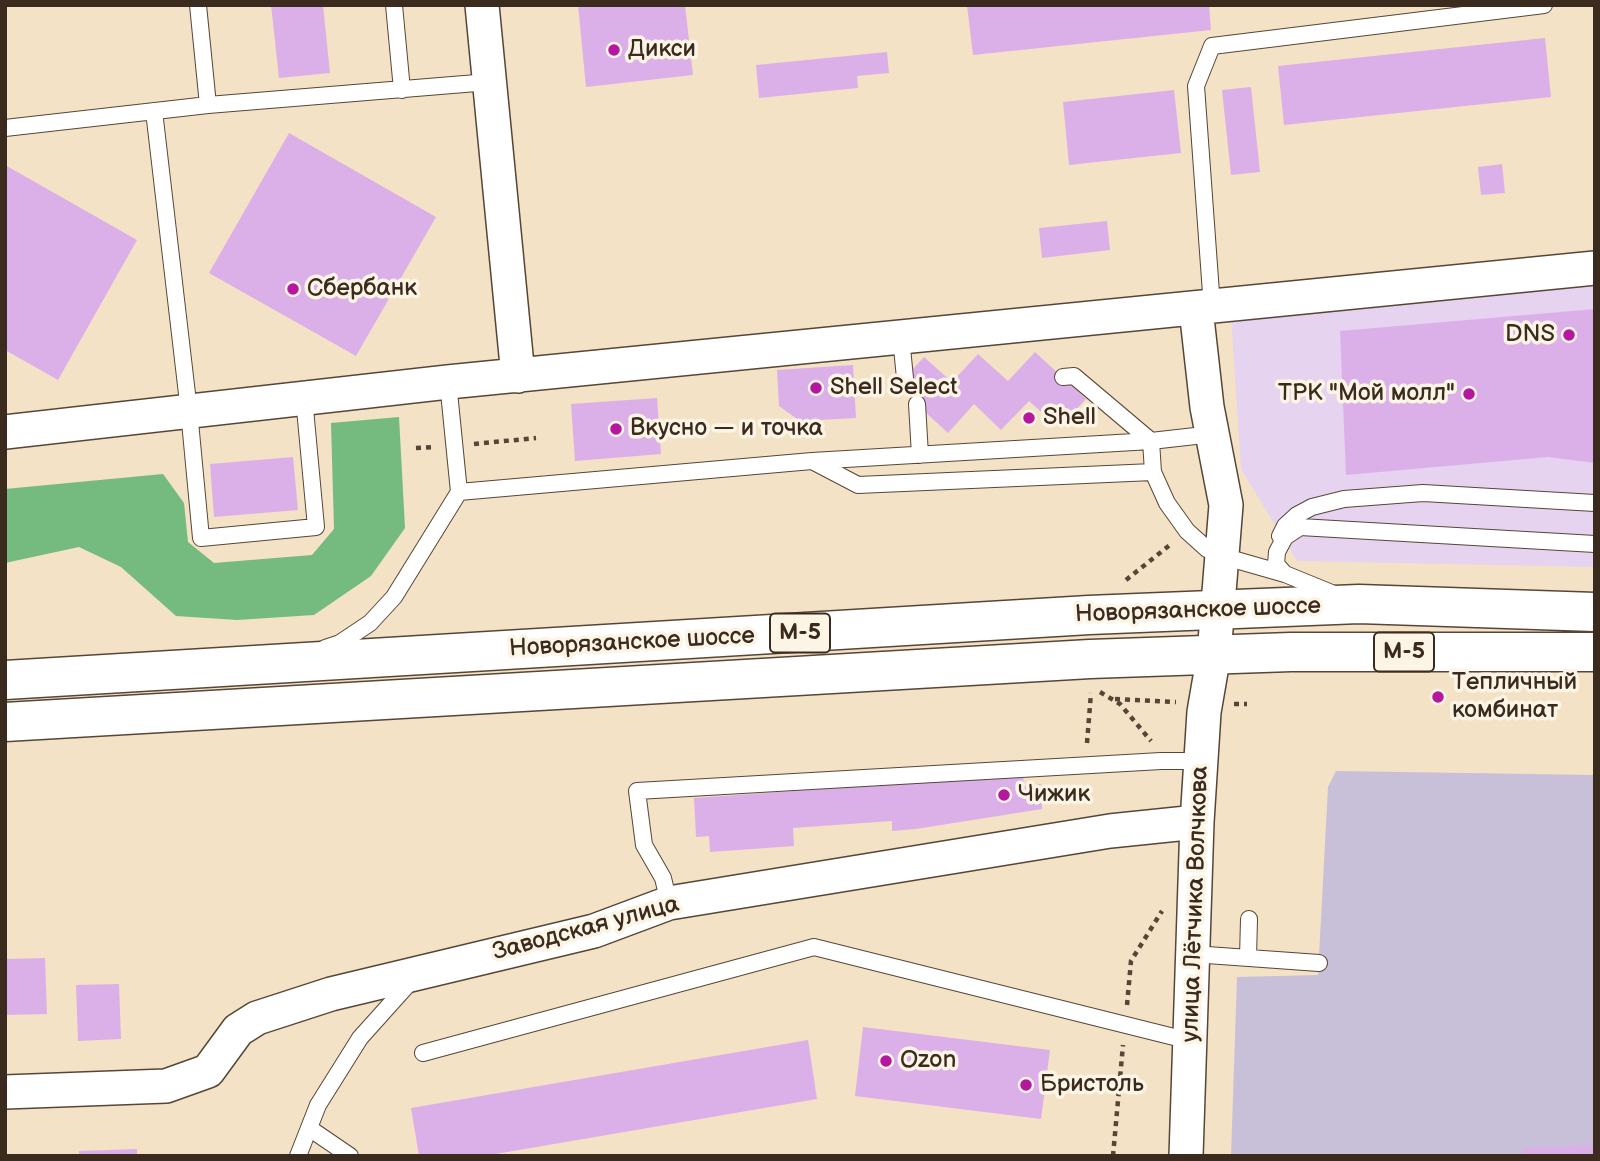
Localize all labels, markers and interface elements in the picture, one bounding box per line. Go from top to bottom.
place label: Дикси [628,36,696,64]
marker: Дикси [606,42,622,58]
place label: Сбербанк [307,275,417,303]
marker: Сбербанк [285,281,301,297]
place label: DNS [1505,321,1555,349]
marker: DNS [1561,327,1577,343]
place label: Shell Select [830,374,958,402]
marker: Shell Select [808,380,824,396]
place label: ТРК "Мой молл" [1278,380,1455,408]
marker: ТРК "Мой молл" [1461,386,1477,402]
place label: Shell [1043,404,1096,432]
marker: Shell [1021,410,1037,426]
place label: Вкусно — и точка [630,415,823,443]
marker: Вкусно — и точка [608,421,624,437]
street label: Новорязанское шоссе [1075,592,1321,630]
road number: М-5 [770,614,830,652]
street label: Новорязанское шоссе [508,622,756,664]
road number: М-5 [1374,632,1434,672]
place label: Тепличный комбинат [1452,669,1577,725]
marker: Тепличный комбинат [1430,689,1446,705]
street label: улица Лётчика Волчкова [1177,765,1215,1043]
place label: Чижик [1018,781,1090,809]
marker: Чижик [996,787,1012,803]
street label: Заводская улица [490,890,682,968]
place label: Ozon [900,1047,956,1075]
marker: Ozon [878,1053,894,1069]
place label: Бристоль [1040,1071,1144,1099]
marker: Бристоль [1018,1077,1034,1093]

